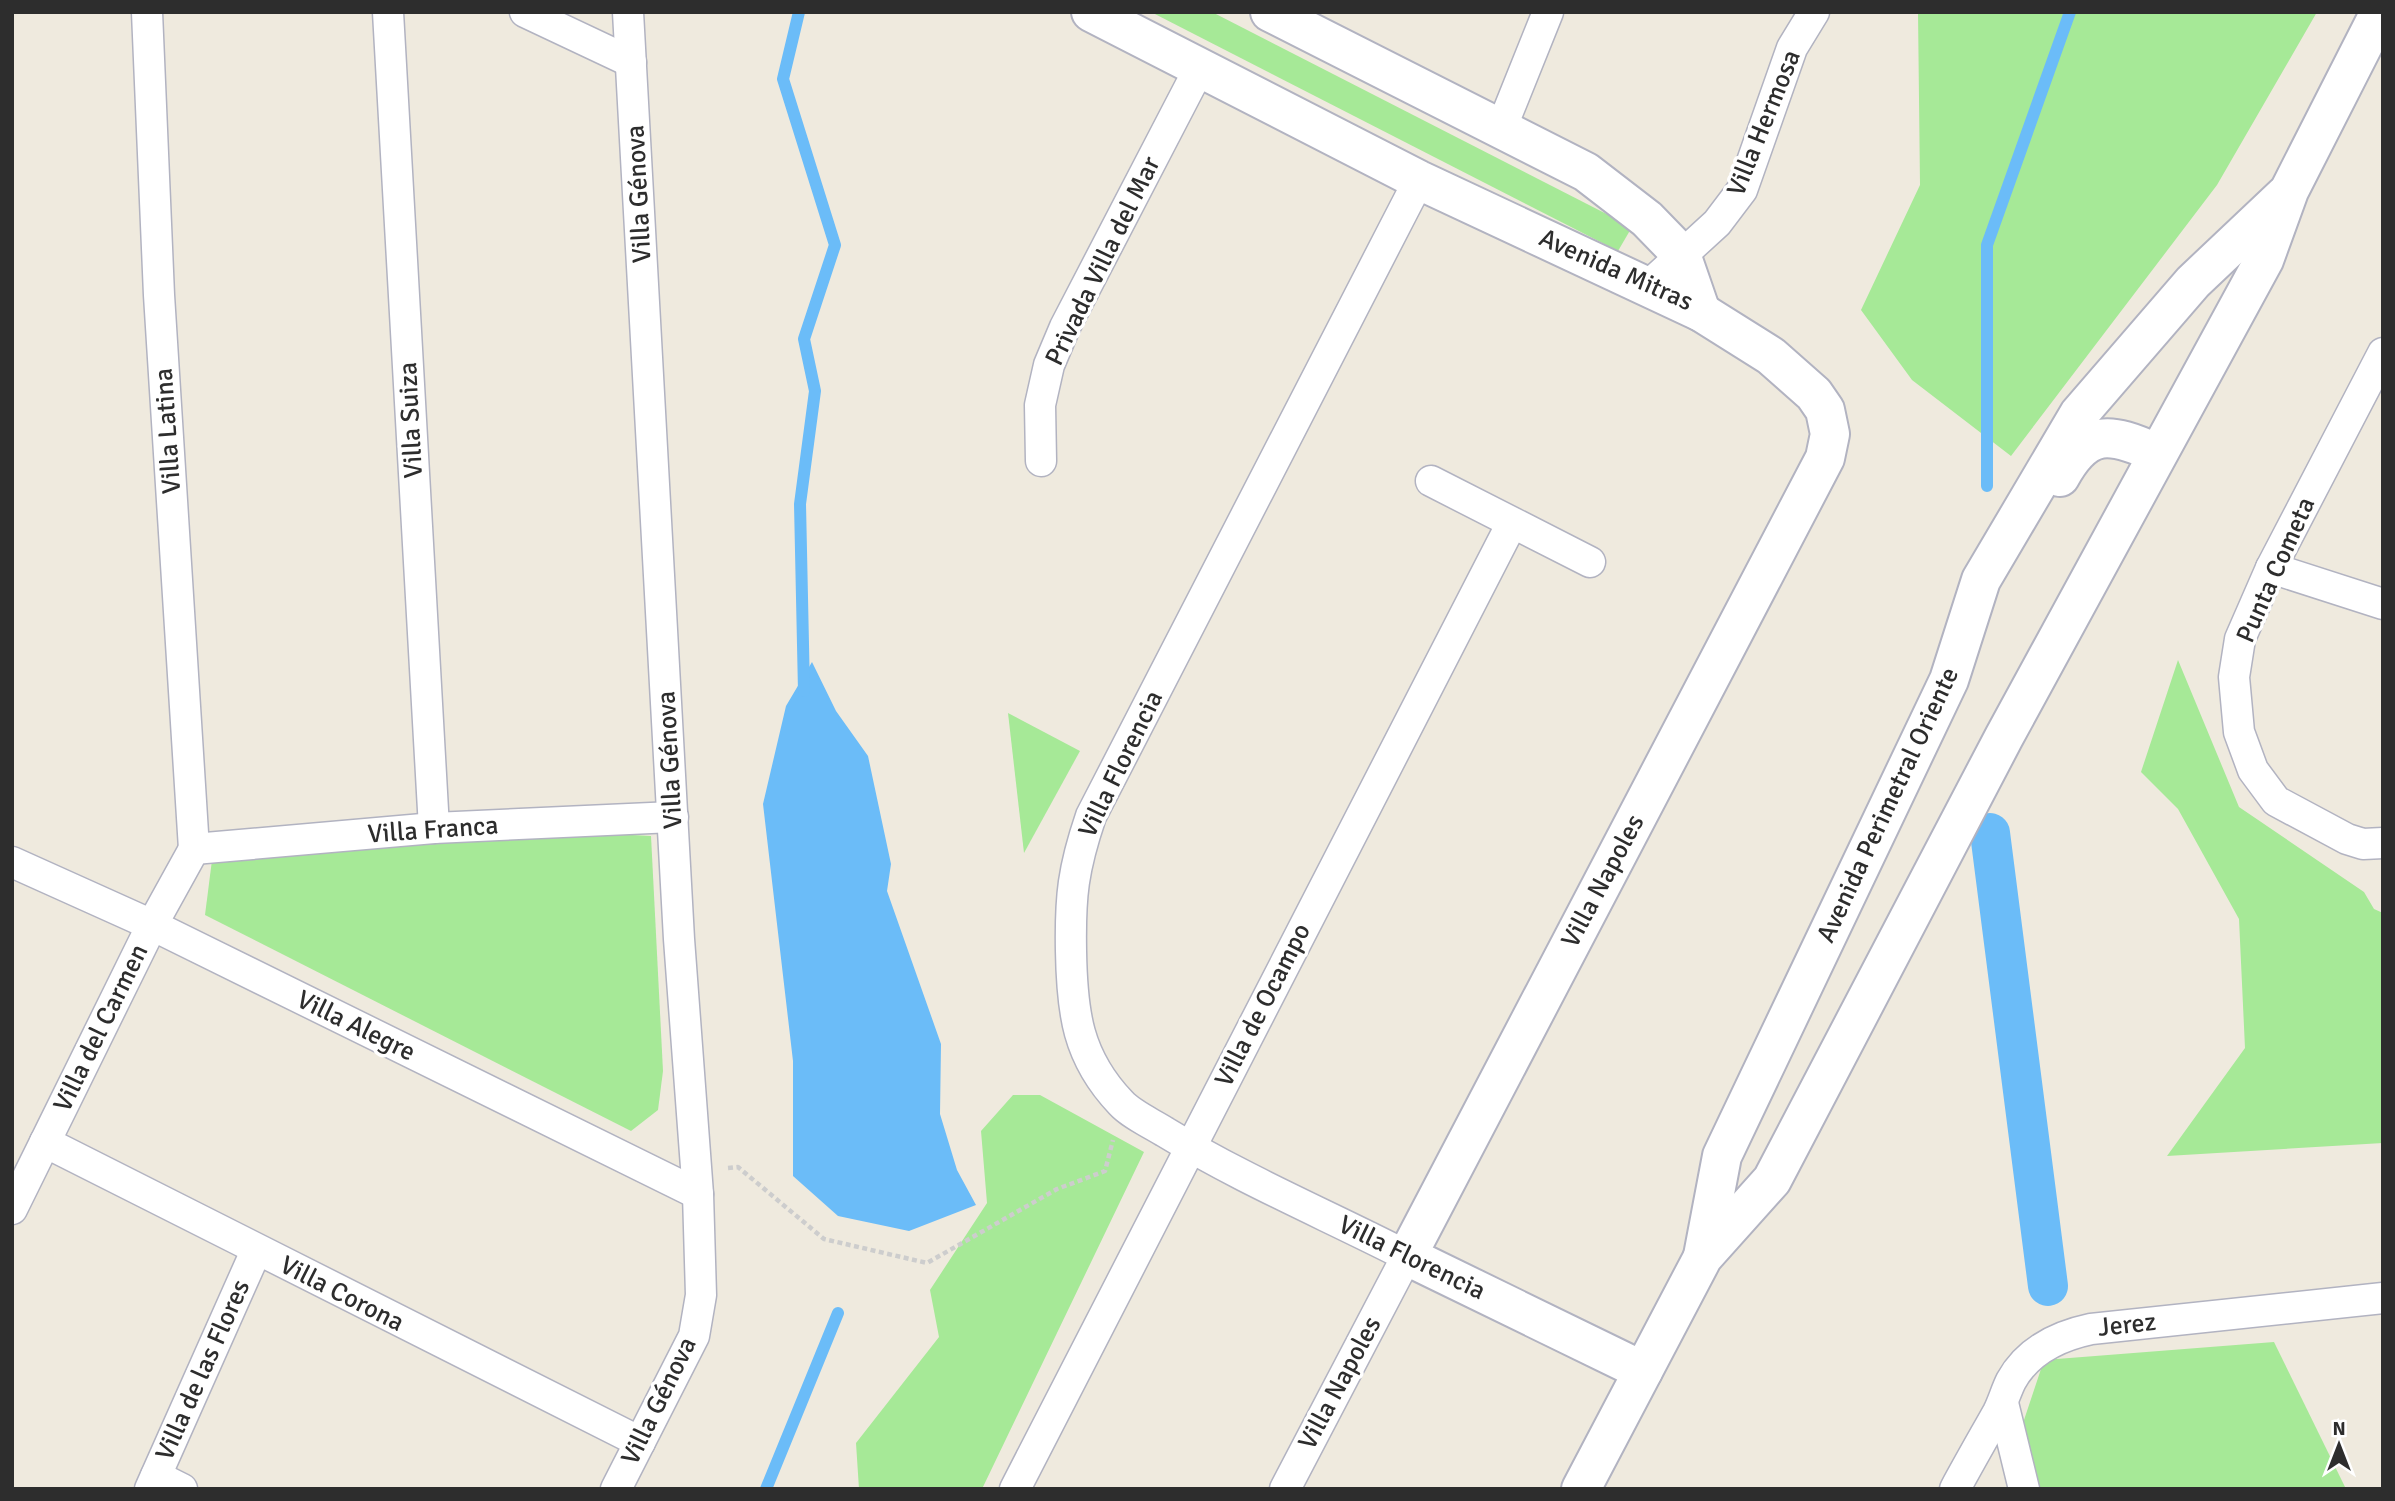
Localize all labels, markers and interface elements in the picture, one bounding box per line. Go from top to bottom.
street label: Villa Hermosa [1720,45,1808,201]
street label: Villa Génova [619,124,659,264]
street label: Privada Villa del Mar [1039,151,1168,371]
street label: Avenida Mitras [1534,222,1698,318]
street label: Villa Suiza [392,361,430,479]
street label: Villa Latina [148,367,188,495]
street label: Punta Cometa [2230,492,2322,648]
street label: Avenida Perimetral Oriente [1810,662,1966,948]
street label: Villa Florencia [1072,685,1170,843]
street label: Villa Génova [650,690,690,830]
street label: Villa Franca [367,809,499,851]
street label: Villa Napoles [1555,809,1651,953]
street label: Villa de Ocampo [1208,918,1318,1092]
street label: Villa del Carmen [47,939,155,1117]
street label: Villa Alegre [292,984,420,1068]
street label: Villa Florencia [1333,1209,1491,1307]
street label: Villa Corona [275,1249,409,1339]
street label: Villa de las Flores [149,1275,257,1465]
street label: Jerez [2096,1306,2158,1344]
street label: Villa Napoles [1292,1311,1388,1455]
street label: Villa Génova [614,1332,704,1470]
north arrow [2304,1410,2374,1480]
text: N [2332,1417,2346,1441]

